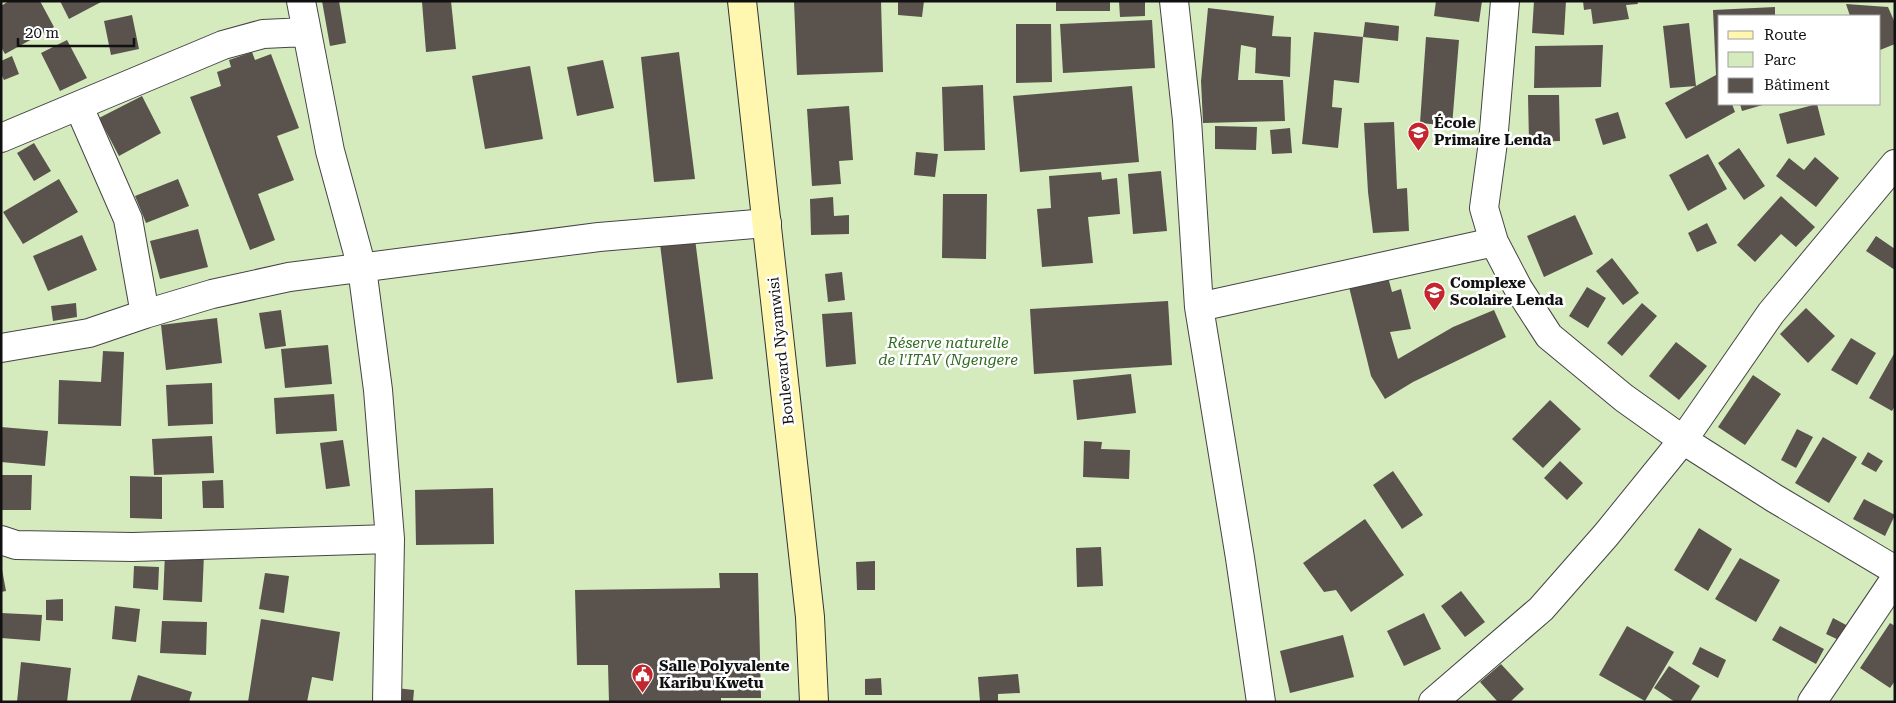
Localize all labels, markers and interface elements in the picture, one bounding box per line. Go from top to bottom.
scale bar [18,15,134,47]
legend [1718,15,1881,105]
text: 20 m [25,24,60,42]
text: Route [1764,26,1806,44]
text: Parc [1764,51,1796,69]
text: Bâtiment [1764,76,1830,94]
place label: École Primaire Lenda [1434,113,1552,149]
school or university icon: École Primaire Lenda [1406,120,1430,151]
place label: Complexe Scolaire Lenda [1450,274,1564,309]
street label: Boulevard Nyamwisi [764,276,798,426]
school or university icon: Complexe Scolaire Lenda [1422,280,1446,311]
park label: Réserve naturelle de l'ITAV (Ngengere [878,334,1018,369]
place label: Salle Polyvalente Karibu Kwetu [659,657,790,692]
public building icon: Salle Polyvalente Karibu Kwetu [631,663,655,694]

